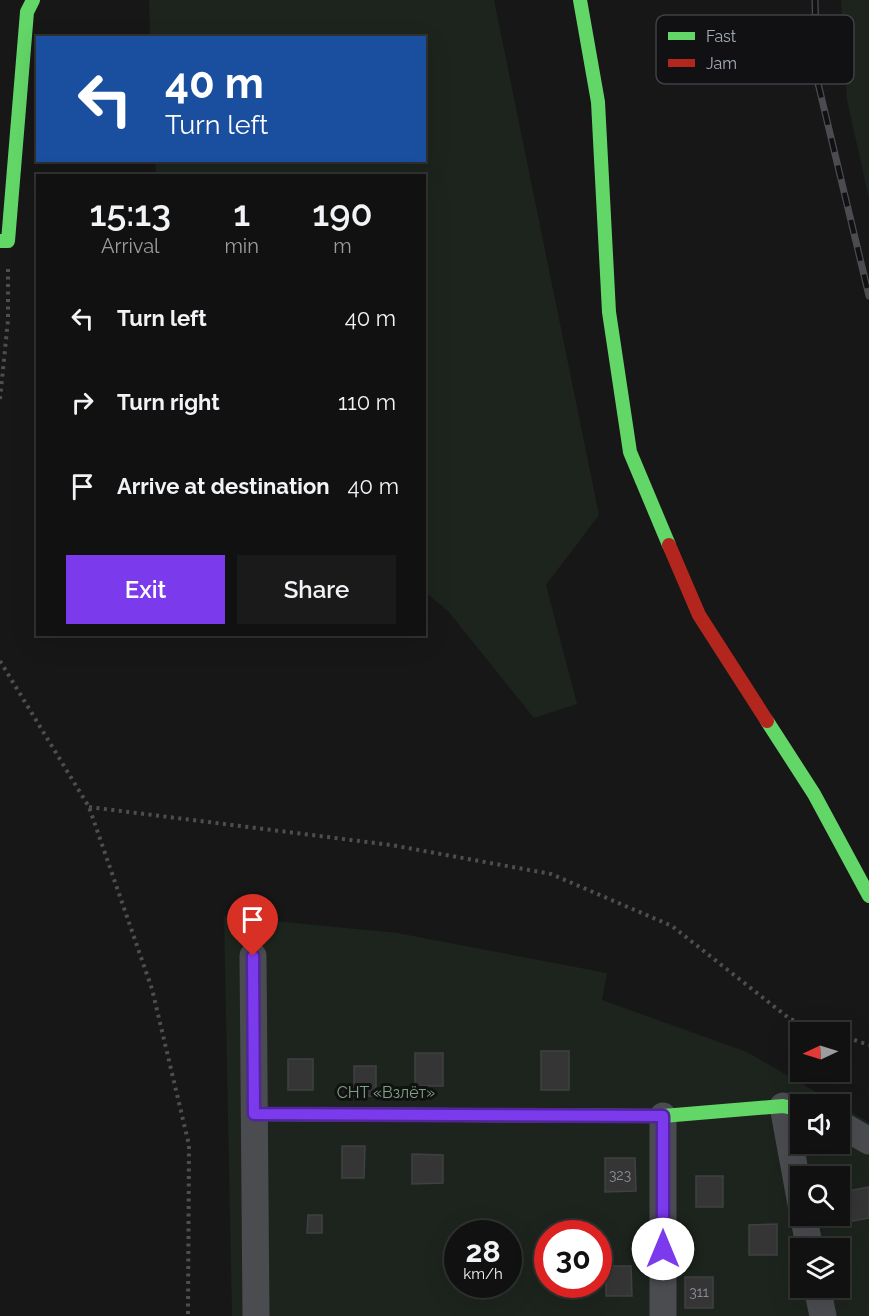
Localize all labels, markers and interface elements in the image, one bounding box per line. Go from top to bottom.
legend [656,15,854,84]
text: Fast [706,27,737,46]
text: Jam [706,54,737,73]
text: 40 m [165,59,264,108]
icon: left [66,60,144,138]
text: Turn left [165,109,268,140]
text: 15:13 [89,192,171,234]
text: 1 [233,192,250,234]
text: 190 [312,192,373,234]
text: Arrival [101,234,160,258]
text: min [224,234,259,258]
text: m [333,234,352,258]
icon: left [66,302,99,335]
text: Turn left [117,305,207,331]
text: 40 m [345,305,396,331]
icon: right [66,386,99,419]
text: Turn right [117,389,220,415]
text: 110 m [338,389,396,415]
icon: arrive [66,470,99,503]
text: Arrive at destination [117,473,330,499]
text: 40 m [348,473,399,499]
button: Exit [66,555,225,624]
button: Share [237,555,396,624]
pin [227,894,278,956]
icon: arrive [236,903,269,936]
north arrow [790,1022,850,1082]
map controls [790,1022,850,1298]
park label: СНТ «Взлёт» [337,1083,435,1102]
button: sound [790,1094,850,1154]
button: search [790,1166,850,1226]
house number: 323 [609,1167,631,1183]
position arrow [631,1217,695,1281]
speed limit sign: 30 [534,1220,612,1298]
text: 28 [465,1234,501,1269]
button: layers [790,1238,850,1298]
text: km/h [463,1265,503,1283]
house number: 311 [689,1284,709,1300]

